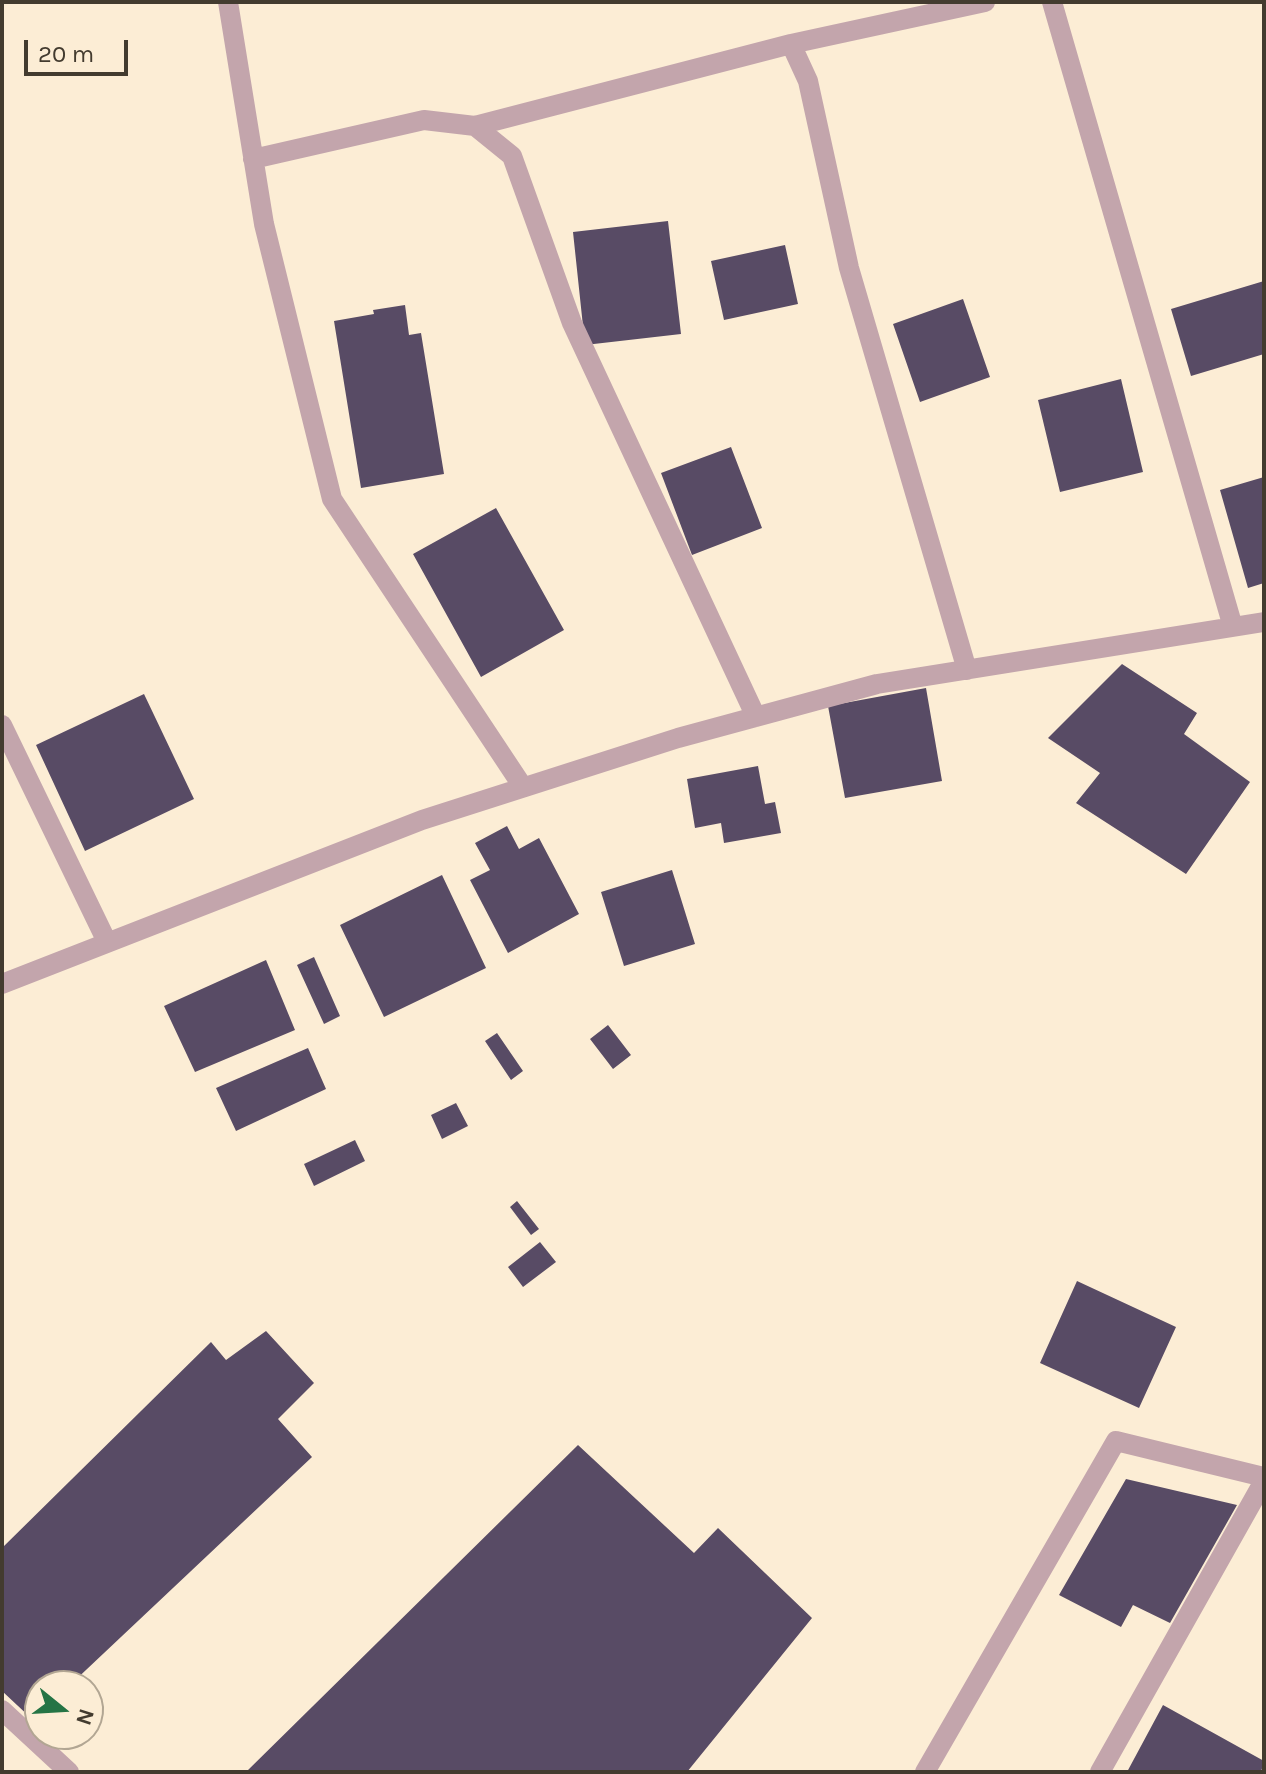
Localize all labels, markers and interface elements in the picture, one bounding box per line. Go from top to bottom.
scale bar [28,24,132,74]
text: 20 m [38,40,94,68]
north arrow [24,1670,104,1750]
text: N [70,1705,100,1728]

